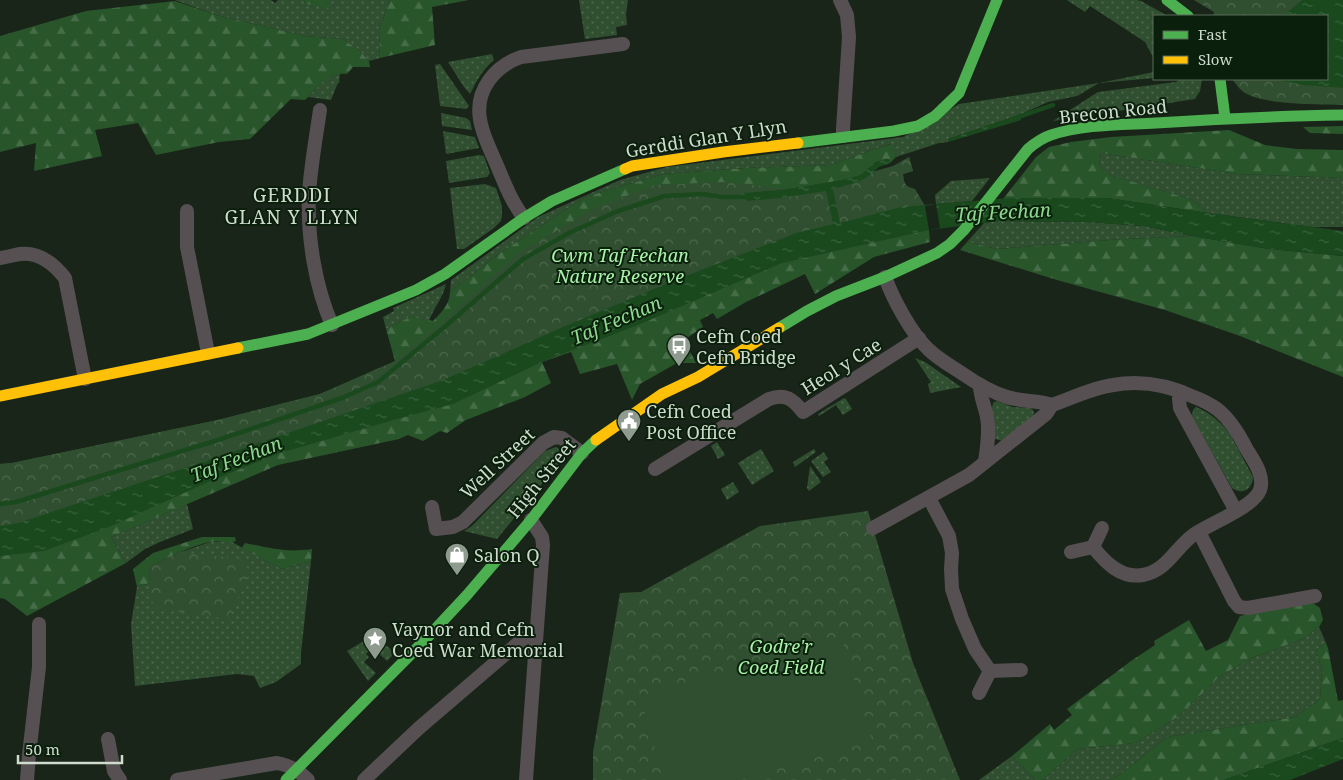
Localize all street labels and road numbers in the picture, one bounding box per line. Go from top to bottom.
street label: Brecon Road [1058,93,1168,129]
street label: Gerddi Glan Y Llyn [624,113,789,163]
street label: Heol y Cae [796,332,886,400]
street label: Well Street [455,422,539,504]
street label: High Street [501,433,581,523]

